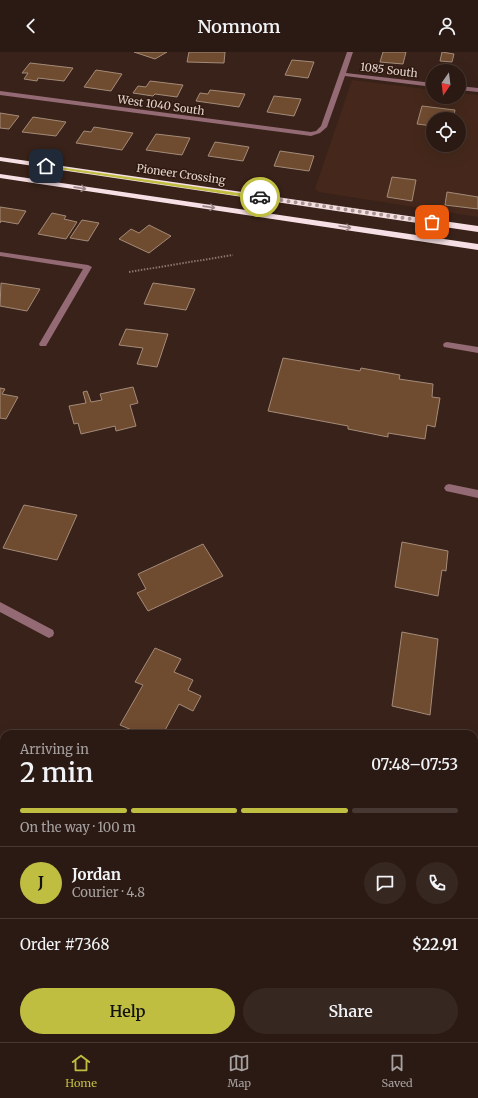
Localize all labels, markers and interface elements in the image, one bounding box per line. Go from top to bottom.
icon: back [20,15,42,37]
text: Nomnom [197,15,281,38]
icon: person [436,15,458,37]
street label: 1085 South [359,60,419,81]
north arrow [426,64,466,104]
map controls [426,64,466,152]
street label: West 1040 South [116,92,206,118]
button: locate [426,112,466,152]
pin [29,149,63,183]
icon: home [35,155,57,177]
street label: Pioneer Crossing [136,161,227,187]
courier [240,177,280,217]
one-way arrow [73,184,86,192]
icon: car [249,186,271,208]
one-way arrow [202,203,215,211]
pin [415,205,449,239]
icon: bag [421,211,443,233]
one-way arrow [338,223,351,231]
text: Arriving in [20,741,89,758]
text: 07:48–07:53 [371,755,458,774]
text: 2 min [20,756,93,789]
text: On the way · 100 m [20,819,136,836]
button: chat [364,862,406,904]
button: phone [416,862,458,904]
text: Jordan [72,865,121,884]
text: J [38,873,44,892]
text: Courier · 4.8 [72,884,145,901]
text: Order #7368 [20,935,109,954]
text: $22.91 [412,935,458,954]
button: Help [20,988,235,1034]
button: Share [243,988,458,1034]
tab: Home [65,1052,97,1090]
tab: Map [228,1052,251,1090]
tab: Saved [382,1052,413,1090]

